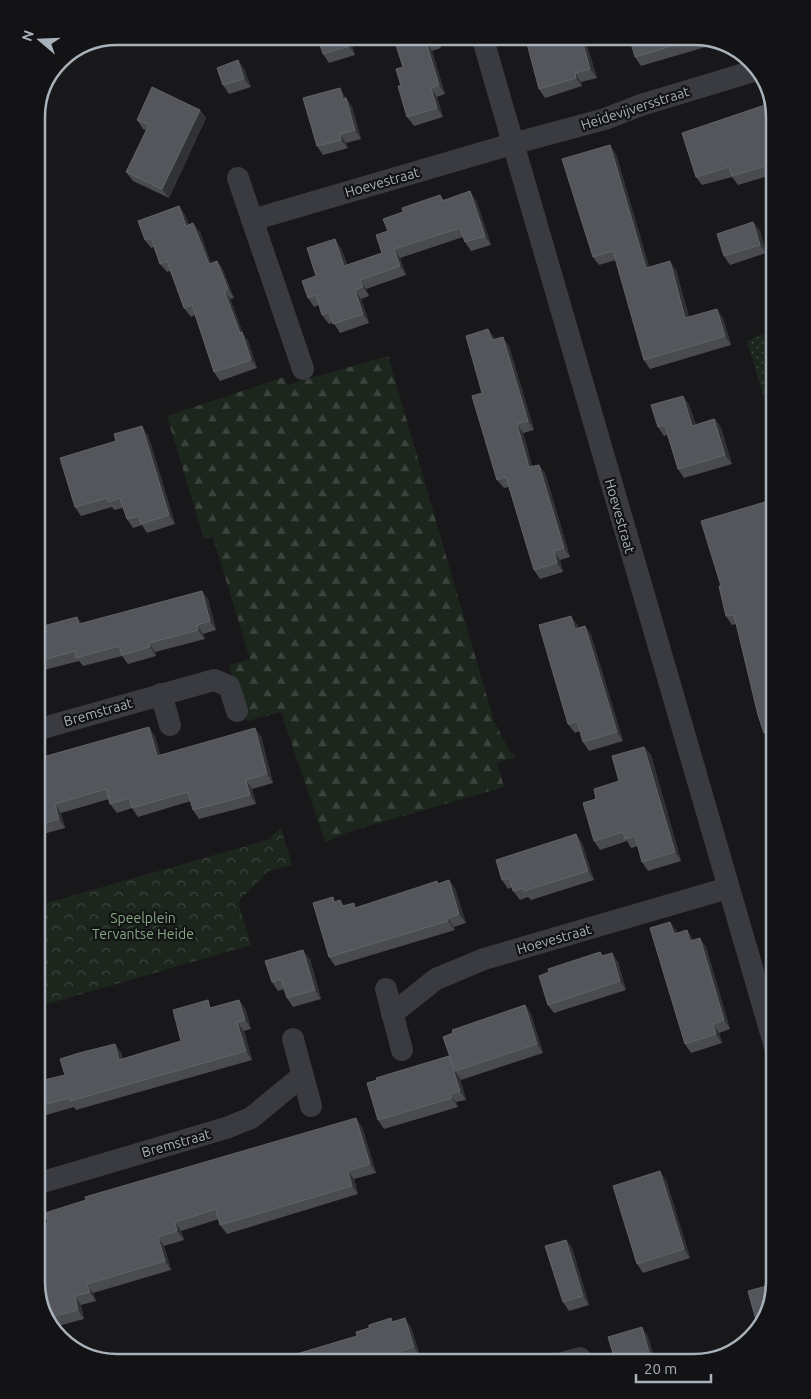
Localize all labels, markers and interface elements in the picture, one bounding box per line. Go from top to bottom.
north arrow [15,15,65,65]
text: N [18,28,37,43]
street label: Heidevijversstraat [579,83,692,133]
street label: Hoevestraat [343,164,422,200]
street label: Hoevestraat [602,477,638,556]
street label: Bremstraat [62,694,135,729]
park label: Speelplein Tervantse Heide [92,910,194,942]
street label: Hoevestraat [515,921,594,957]
street label: Bremstraat [140,1125,213,1160]
scale bar [636,1352,711,1384]
text: 20 m [644,1360,677,1377]

